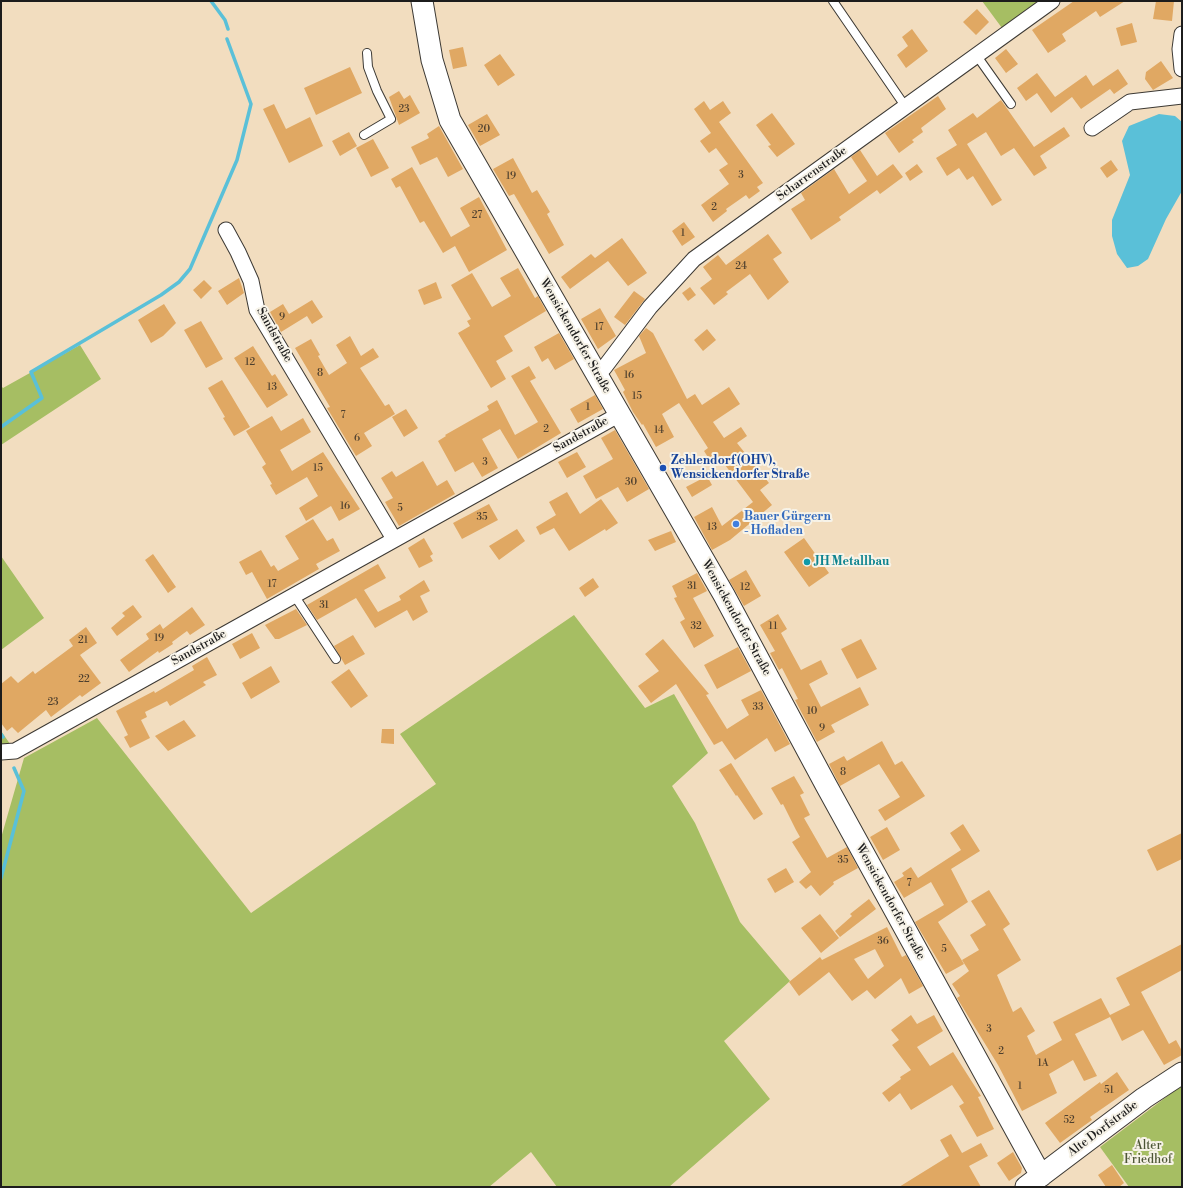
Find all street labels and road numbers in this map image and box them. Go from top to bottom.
street label: Scharrenstraße [774,144,850,204]
street label: Wensickendorfer Straße [536,276,614,396]
street label: Sandstraße [253,305,295,365]
street label: Sandstraße [551,414,611,456]
street label: Wensickendorfer Straße [698,558,774,678]
street label: Sandstraße [169,627,229,669]
street label: Wensickendorfer Straße [852,842,928,962]
street label: Alte Dorfstraße [1065,1098,1141,1160]

